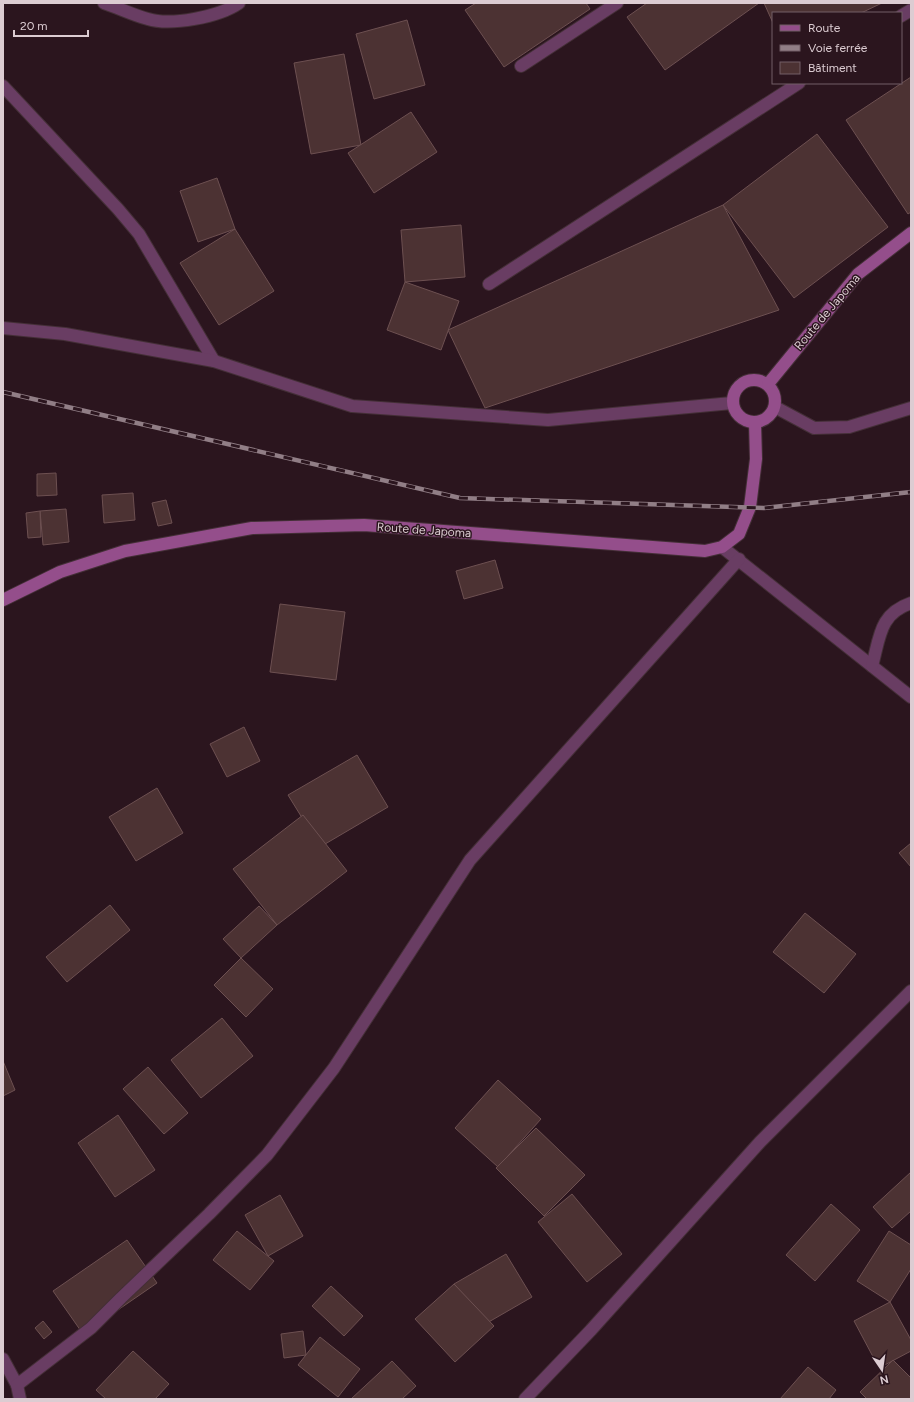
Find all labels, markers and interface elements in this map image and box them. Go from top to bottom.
scale bar [14,12,88,38]
legend [772,12,902,84]
text: 20 m [20,19,48,33]
text: Route [808,21,841,35]
text: Voie ferrée [808,41,868,55]
text: Bâtiment [808,61,857,75]
street label: Route de Japoma [791,271,863,353]
street label: Route de Japoma [376,520,472,540]
north arrow [862,1350,902,1390]
text: N [879,1372,890,1387]

